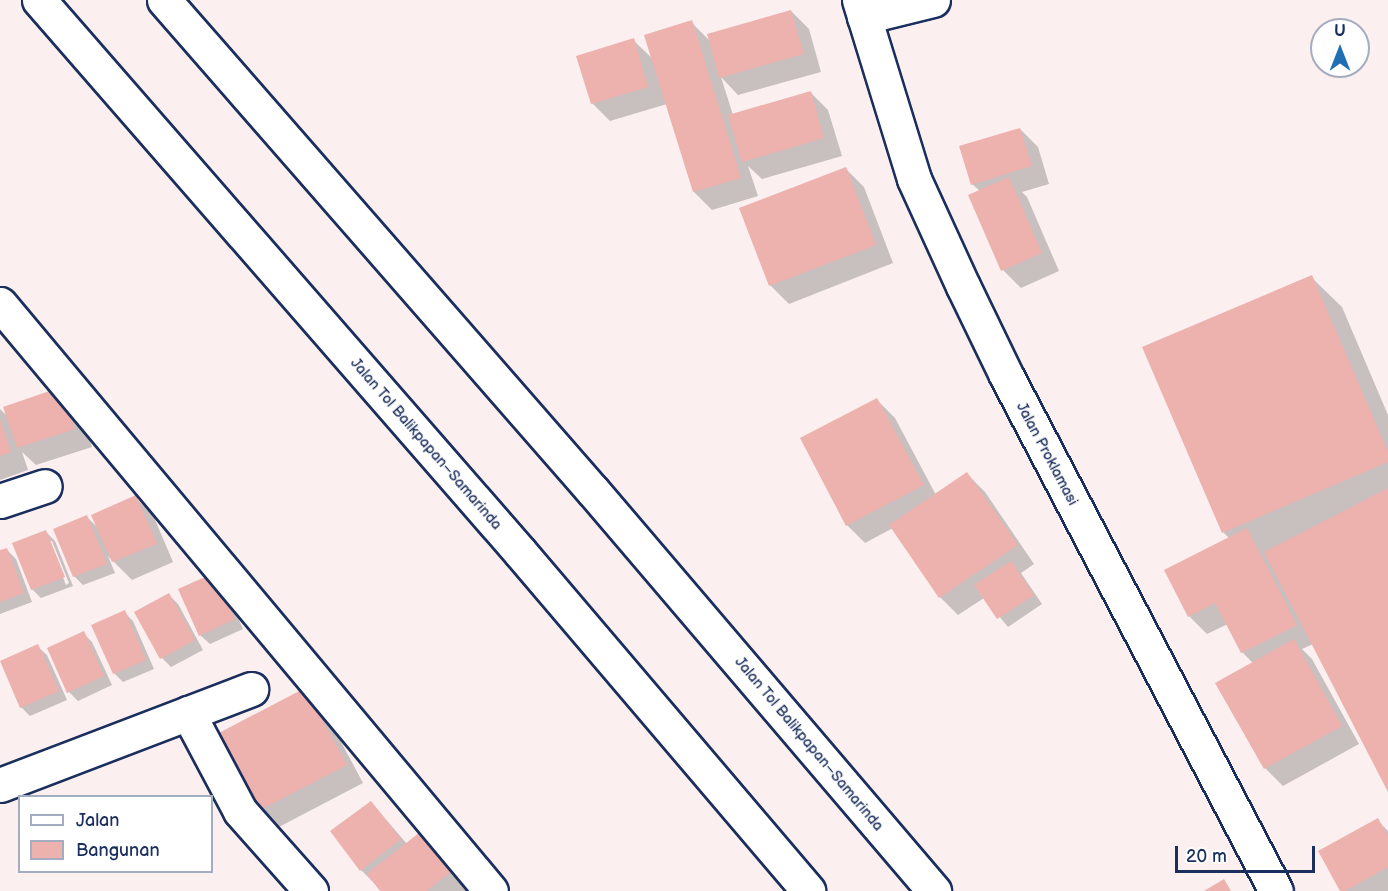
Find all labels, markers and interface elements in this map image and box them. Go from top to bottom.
north arrow [1310,18,1370,78]
text: U [1334,22,1346,41]
street label: Jalan Tol Balikpapan–Samarinda [346,354,506,534]
street label: Jalan Proklamasi [1012,399,1082,509]
street label: Jalan Tol Balikpapan–Samarinda [731,653,887,835]
legend [18,795,213,873]
text: Jalan [76,810,119,831]
scale bar [1178,834,1318,872]
text: Bangunan [76,840,160,861]
text: 20 m [1186,846,1227,867]

